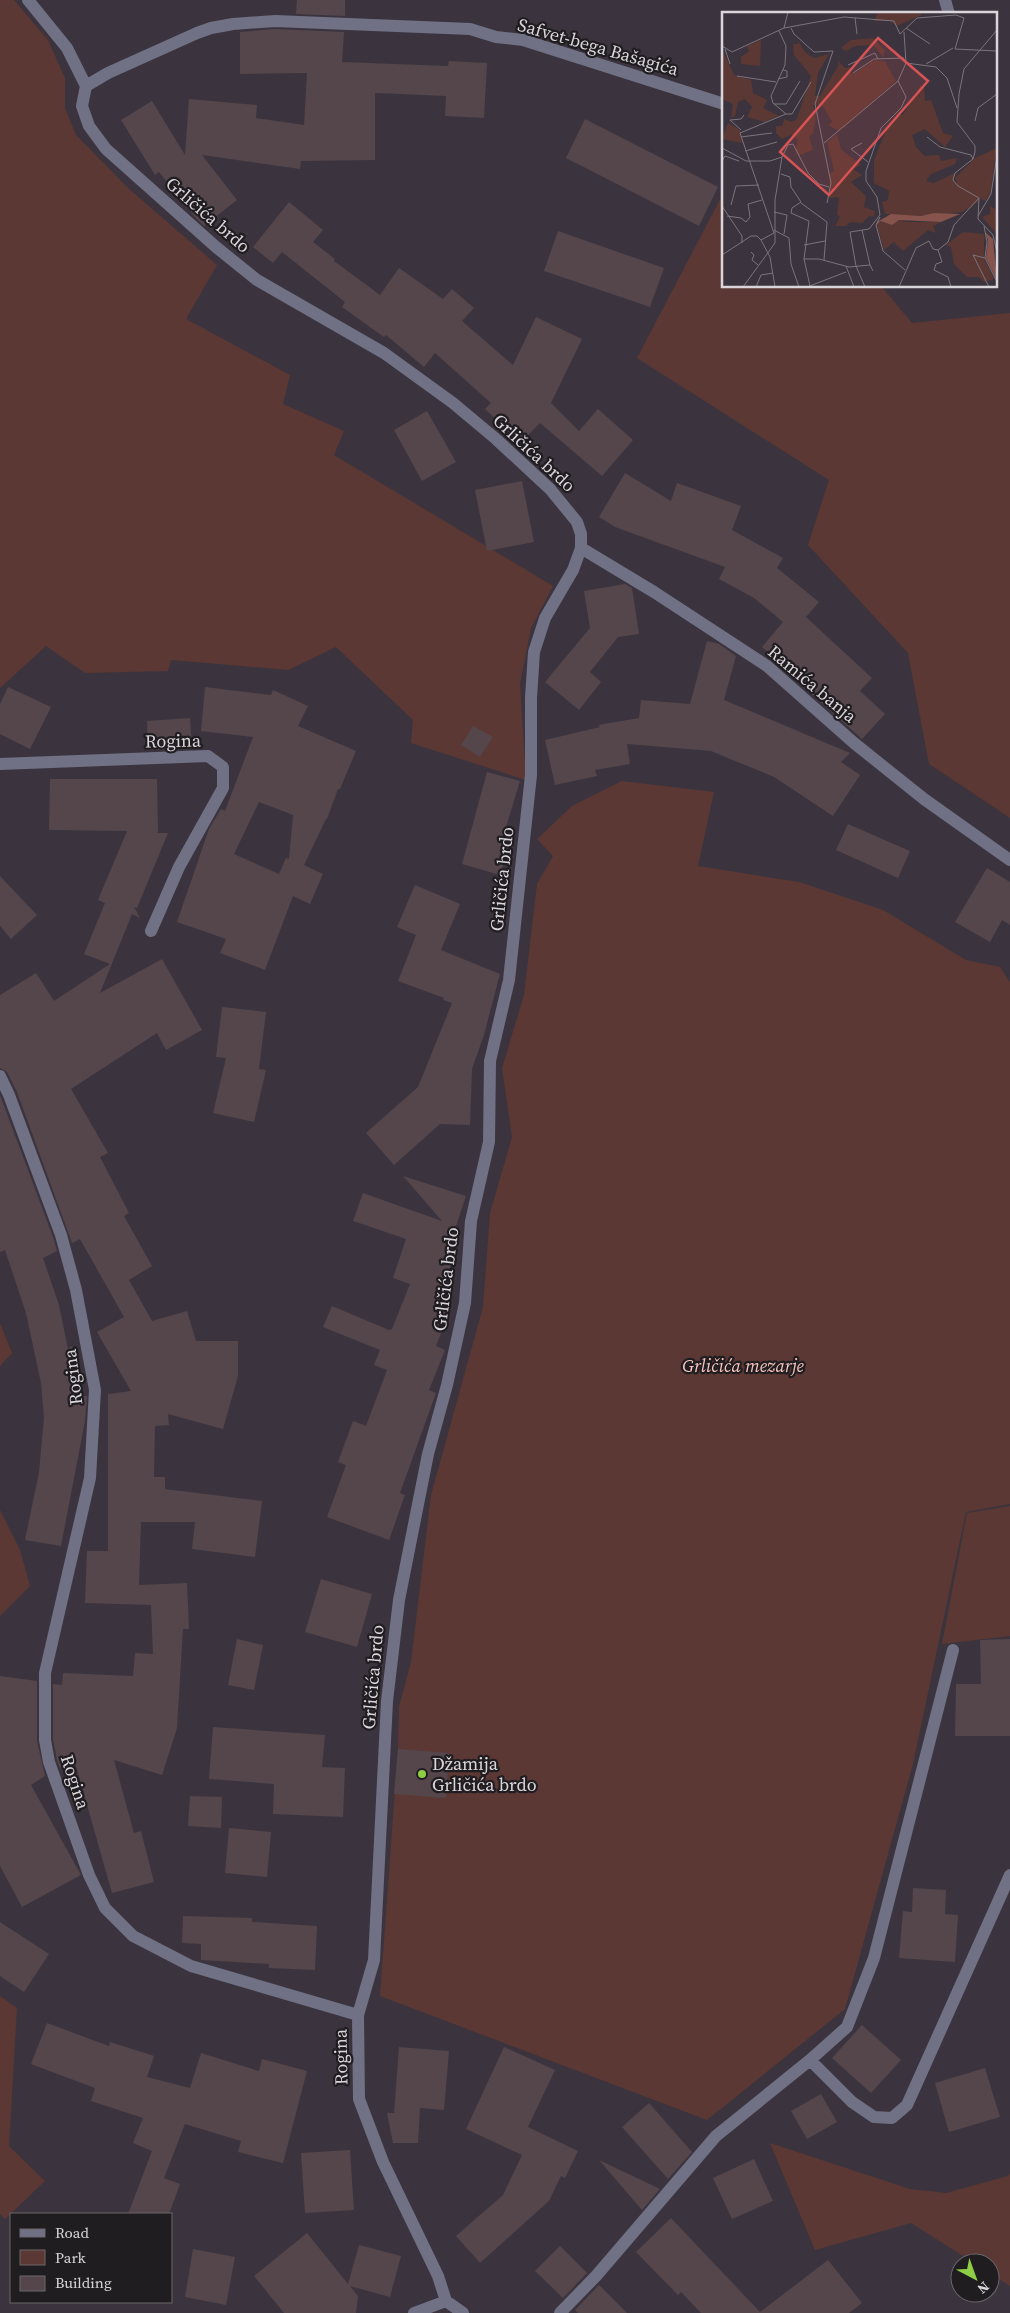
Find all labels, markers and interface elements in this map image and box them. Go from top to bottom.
street label: Safvet-bega Bašagića [515,12,682,82]
inset map [722,12,998,288]
street label: Grličića brdo [161,171,256,258]
street label: Grličića brdo [488,408,581,498]
street label: Ramića banja [763,639,863,729]
street label: Rogina [145,727,202,753]
street label: Grličića brdo [484,826,519,932]
street label: Grličića brdo [427,1225,464,1332]
street label: Rogina [57,1347,88,1406]
park label: Grličića mezarje [682,1353,805,1378]
street label: Grličića brdo [355,1624,390,1730]
street label: Rogina [55,1751,96,1813]
place label: Džamija Grličića brdo [432,1751,537,1797]
marker: Džamija Grličića brdo [416,1768,428,1780]
street label: Rogina [327,2028,353,2085]
legend [10,2213,172,2303]
text: Road [55,2222,89,2243]
text: Park [55,2247,87,2268]
north arrow [950,2253,1000,2303]
text: Building [55,2272,112,2293]
text: N [973,2277,994,2299]

